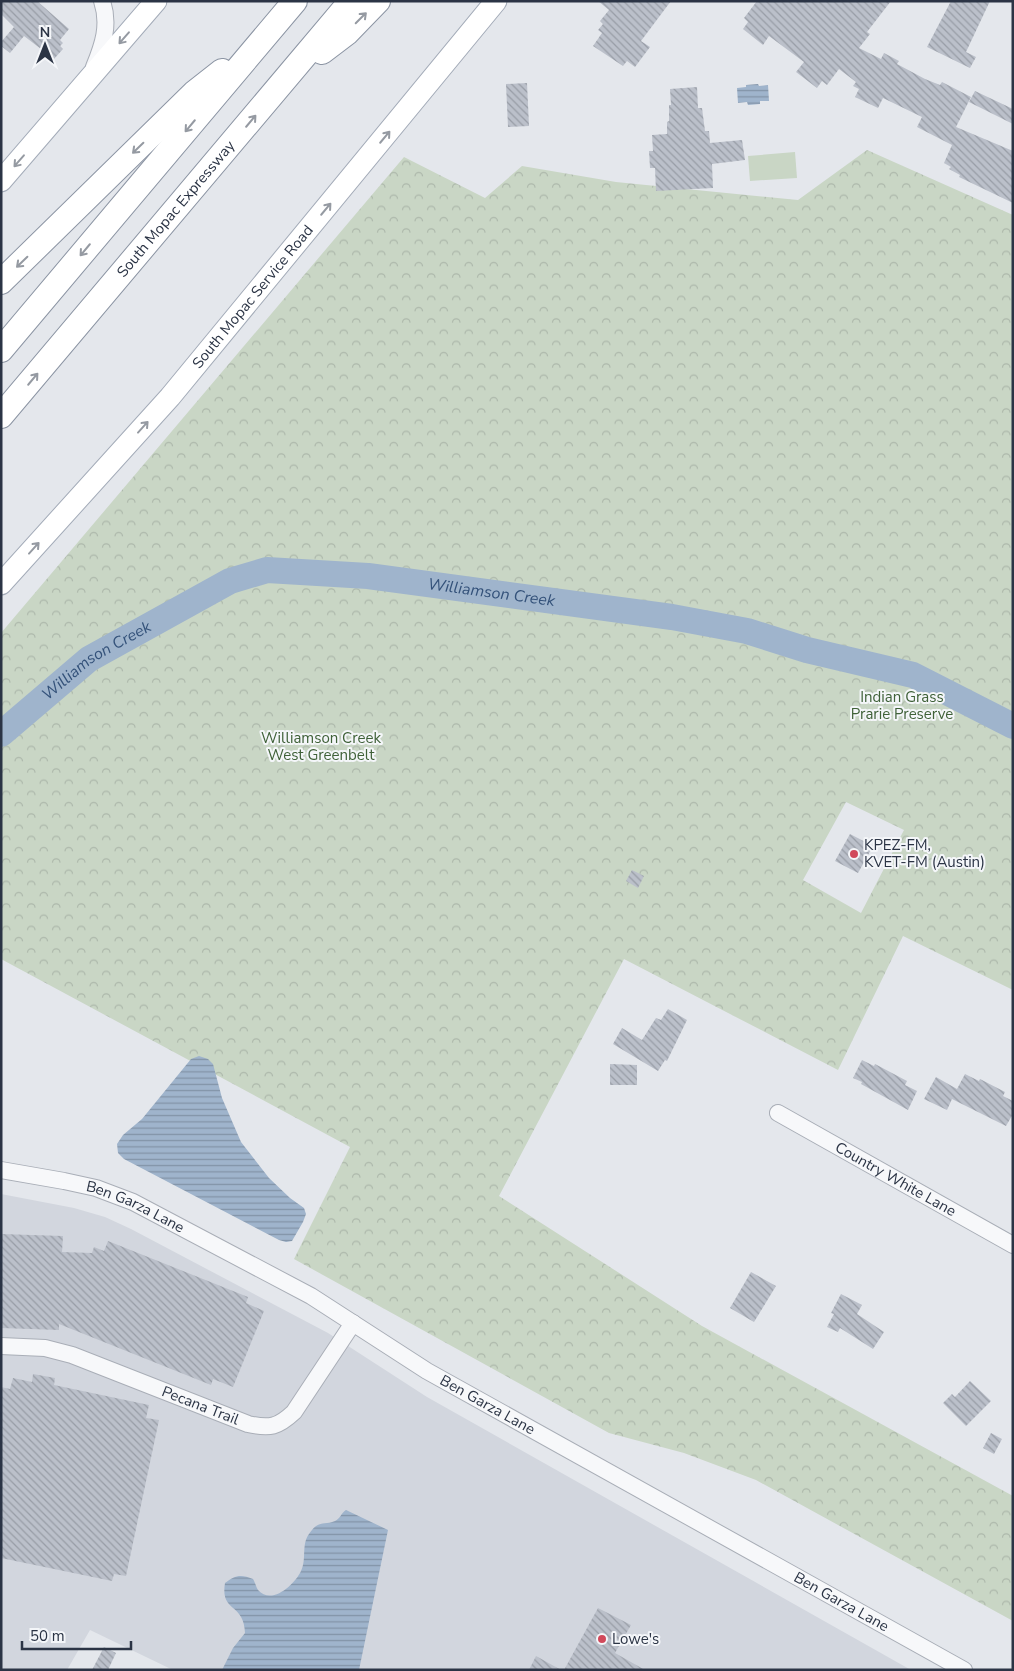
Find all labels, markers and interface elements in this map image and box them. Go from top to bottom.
one-way arrow [355,12,368,24]
north arrow [20,20,70,70]
text: N [40,23,50,42]
one-way arrow [119,32,130,45]
one-way arrow [245,115,256,128]
one-way arrow [184,119,195,132]
one-way arrow [380,131,391,144]
street label: South Mopac Expressway [112,136,239,282]
one-way arrow [132,142,144,154]
one-way arrow [13,155,24,168]
one-way arrow [320,203,331,216]
street label: South Mopac Service Road [188,221,318,373]
one-way arrow [80,243,91,256]
one-way arrow [16,256,28,268]
one-way arrow [27,372,38,385]
one-way arrow [137,421,149,434]
one-way arrow [28,541,40,554]
water label: Williamson Creek [426,573,557,612]
water label: Williamson Creek [37,615,156,705]
park label: Indian Grass Prarie Preserve [851,687,953,724]
park label: Williamson Creek West Greenbelt [261,728,381,765]
place label: KPEZ-FM, KVET-FM (Austin) [864,835,985,872]
marker: KPEZ-FM, KVET-FM (Austin) [848,848,860,860]
street label: Country White Lane [832,1137,960,1221]
street label: Ben Garza Lane [84,1176,188,1237]
street label: Ben Garza Lane [436,1370,539,1439]
street label: Pecana Trail [159,1381,243,1430]
street label: Ben Garza Lane [790,1567,893,1636]
scale bar [22,1618,131,1650]
text: 50 m [30,1626,65,1646]
place label: Lowe's [612,1629,659,1649]
marker: Lowe's [596,1633,608,1645]

